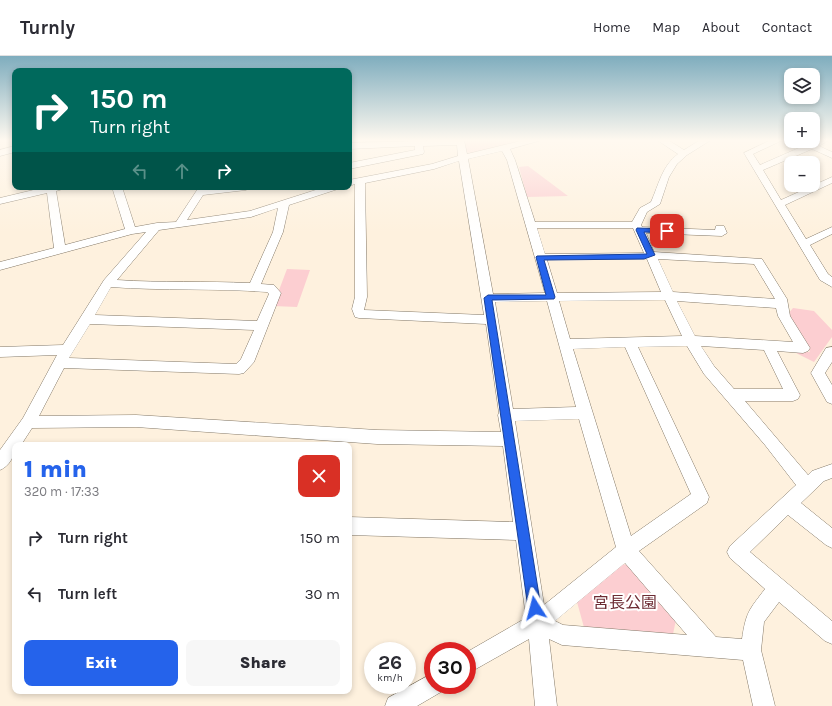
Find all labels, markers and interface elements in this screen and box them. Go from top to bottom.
text: Turnly [20,17,75,39]
text: Home [593,19,630,36]
text: Map [652,19,680,36]
text: About [702,19,740,36]
text: Contact [762,19,812,36]
map controls [784,68,820,192]
button: layers [784,68,820,104]
text: 150 m [90,82,168,115]
icon: right [24,84,76,136]
button: + [784,112,820,148]
text: Turn right [90,116,170,138]
button: − [784,156,820,192]
icon: left [129,160,151,182]
icon: ahead [171,160,193,182]
icon: right [213,160,235,182]
pin [650,214,684,248]
icon: arrive [656,220,678,242]
text: 1 min [24,455,87,483]
button: close [298,455,340,497]
text: 320 m · 17:33 [24,484,99,499]
icon: right [24,527,46,549]
text: Turn right [58,529,128,547]
text: 150 m [300,529,340,547]
icon: left [24,583,46,605]
text: Turn left [58,585,117,603]
text: 30 m [305,585,340,603]
position arrow [514,587,556,629]
park label: 宮長公園 [593,593,657,612]
button: Exit [24,640,178,686]
button: Share [186,640,340,686]
speed limit sign: 30 [424,642,476,694]
text: 26 [378,651,402,674]
text: km/h [377,672,403,684]

